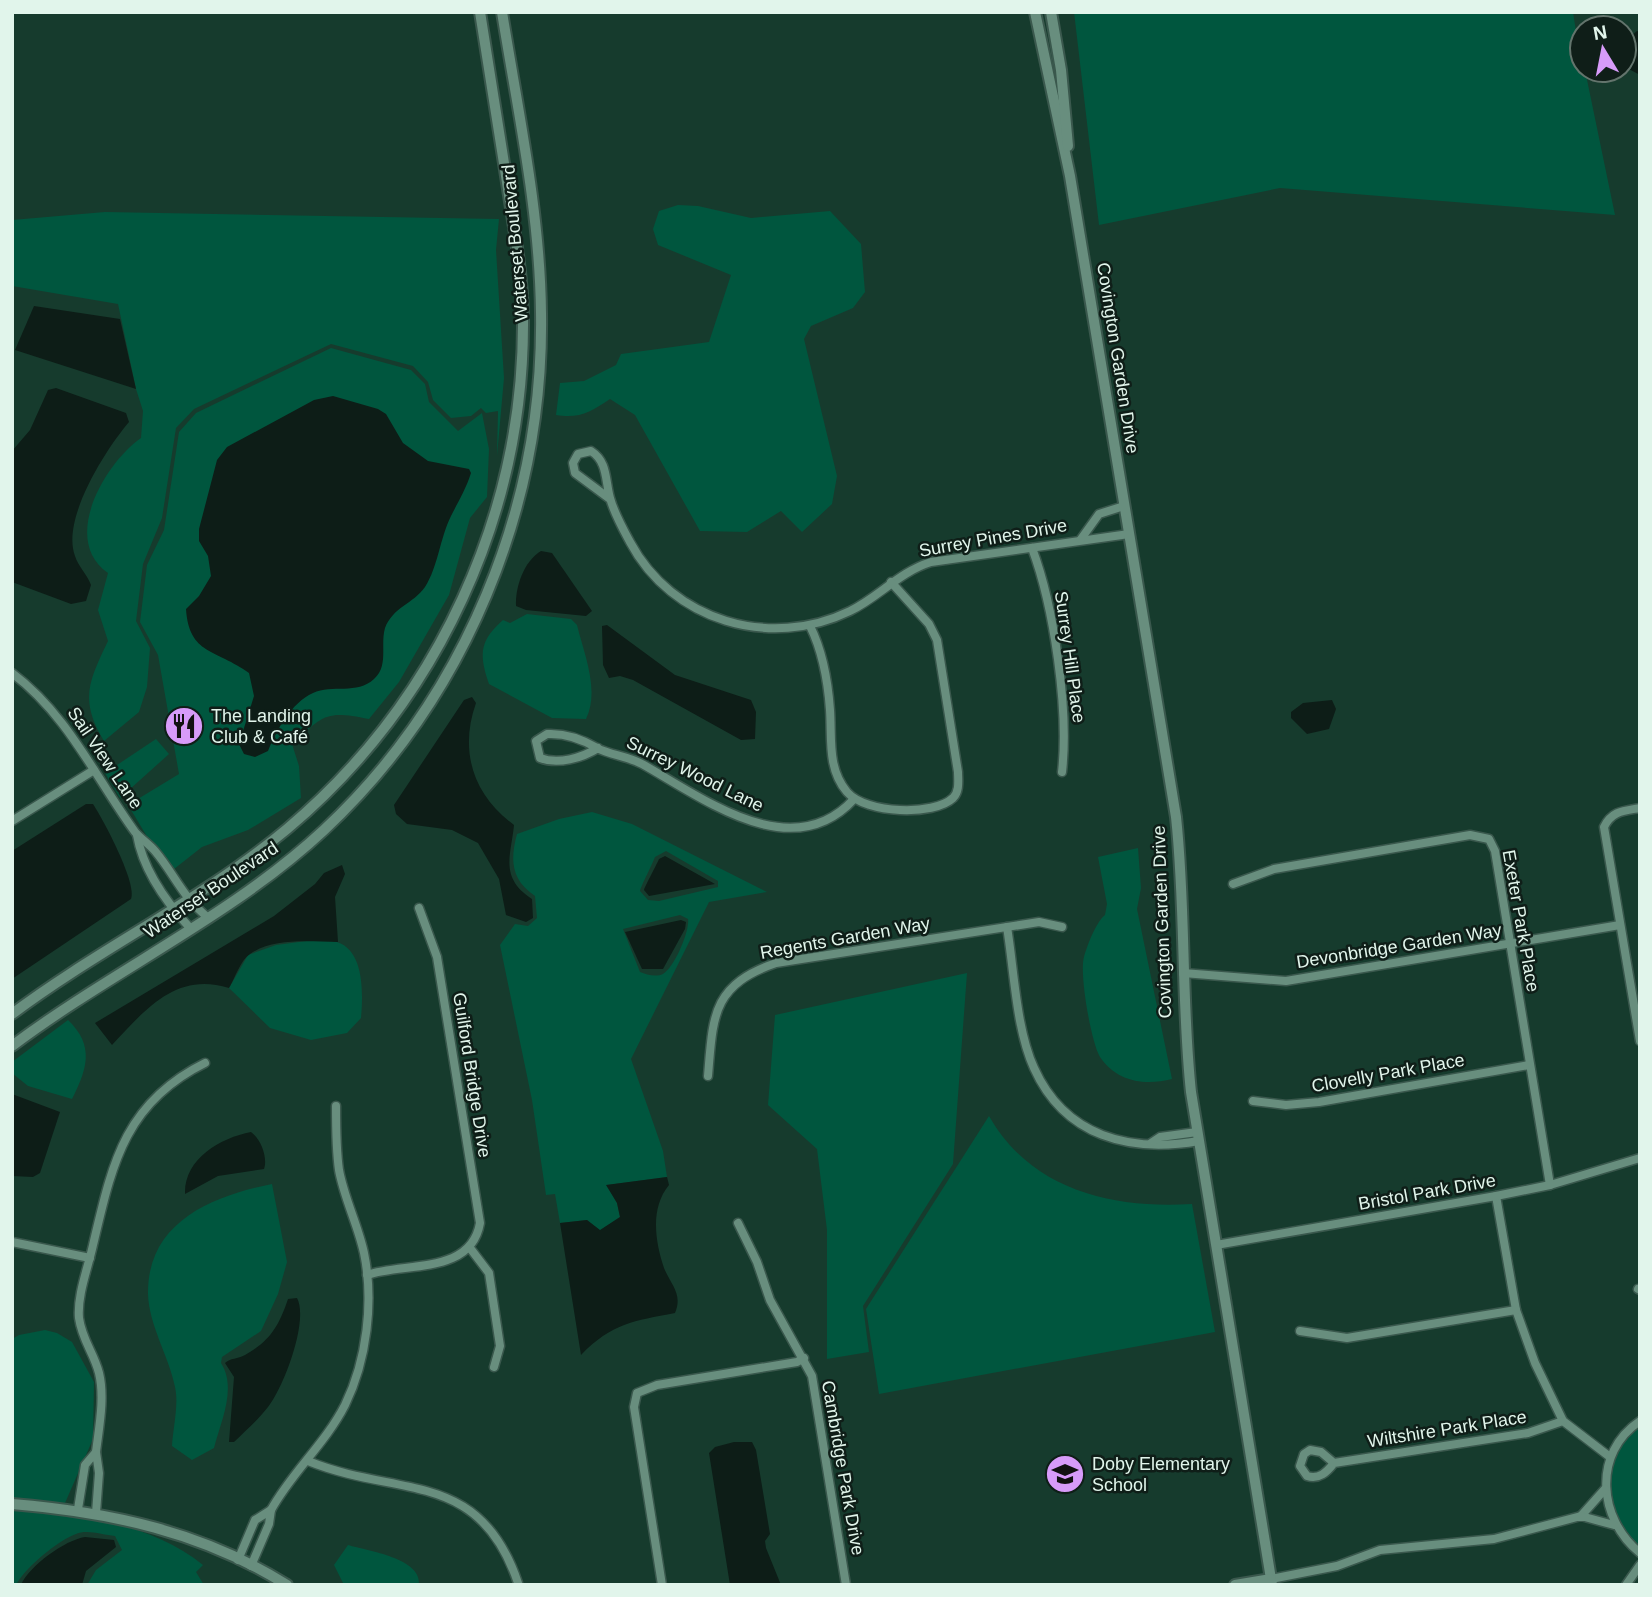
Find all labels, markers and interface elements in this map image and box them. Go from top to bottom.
north arrow [1568,14,1638,84]
text: N [1592,21,1609,44]
street label: Waterset Boulevard [498,164,532,322]
street label: Covington Garden Drive [1093,261,1143,455]
street label: Surrey Pines Drive [917,515,1069,561]
street label: Surrey Hill Place [1051,590,1089,724]
street label: Sail View Lane [64,703,146,813]
restaurant icon: The Landing Club & Café [163,705,205,747]
place label: The Landing Club & Café [211,706,311,747]
street label: Surrey Wood Lane [623,732,767,816]
street label: Covington Garden Drive [1149,825,1175,1019]
street label: Waterset Boulevard [140,838,282,942]
street label: Exeter Park Place [1499,848,1543,994]
street label: Regents Garden Way [758,913,932,963]
street label: Devonbridge Garden Way [1295,920,1503,972]
street label: Guilford Bridge Drive [449,991,495,1159]
street label: Clovelly Park Place [1310,1050,1466,1096]
street label: Bristol Park Drive [1357,1170,1497,1214]
street label: Cambridge Park Drive [818,1379,868,1557]
street label: Wiltshire Park Place [1366,1407,1528,1451]
school or university icon: Doby Elementary School [1044,1453,1086,1495]
place label: Doby Elementary School [1092,1454,1230,1495]

